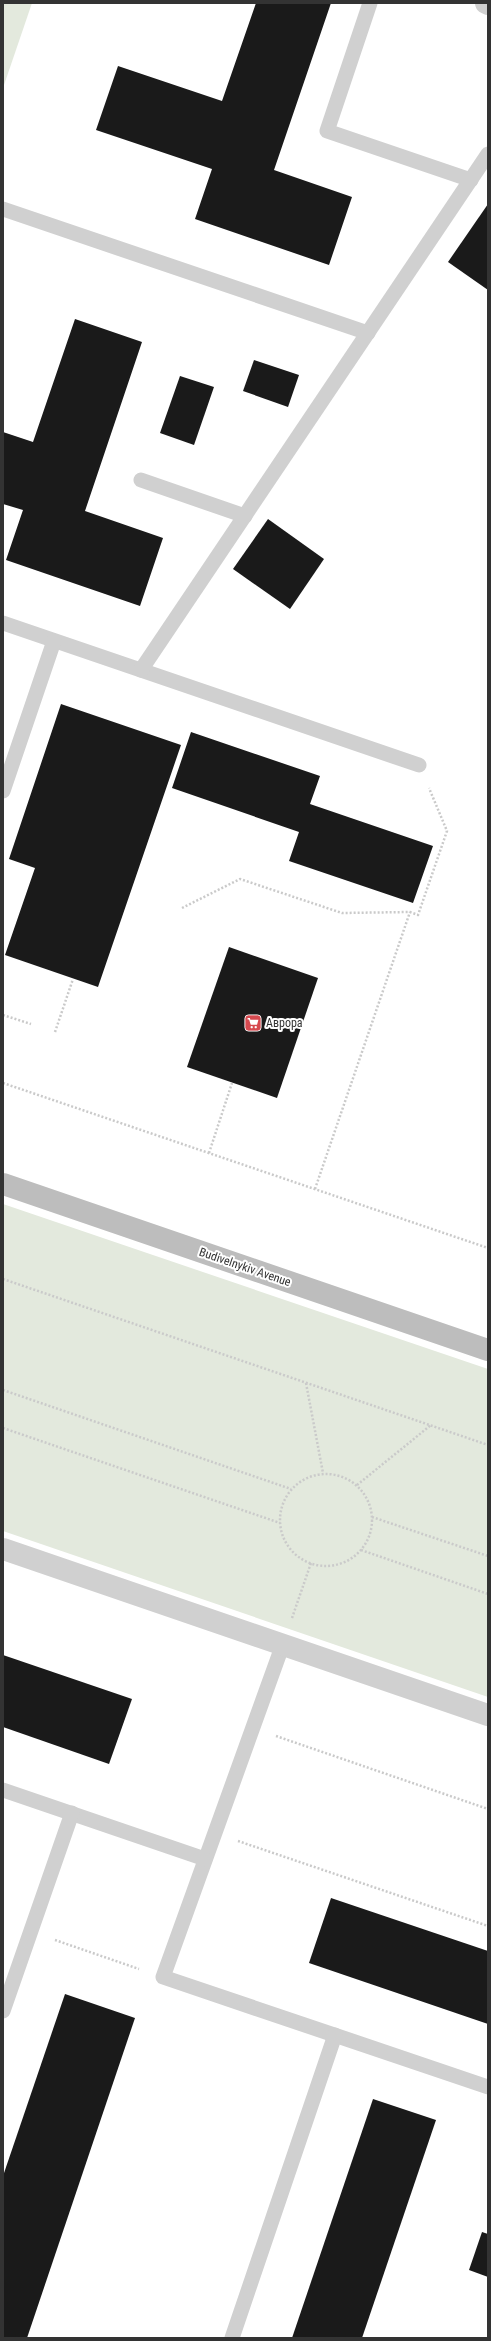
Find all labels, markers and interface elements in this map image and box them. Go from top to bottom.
supermarket icon: Аврора [243,1013,263,1033]
place label: Аврора [266,1016,303,1030]
street label: Budivelnykiv Avenue [197,1245,293,1289]

